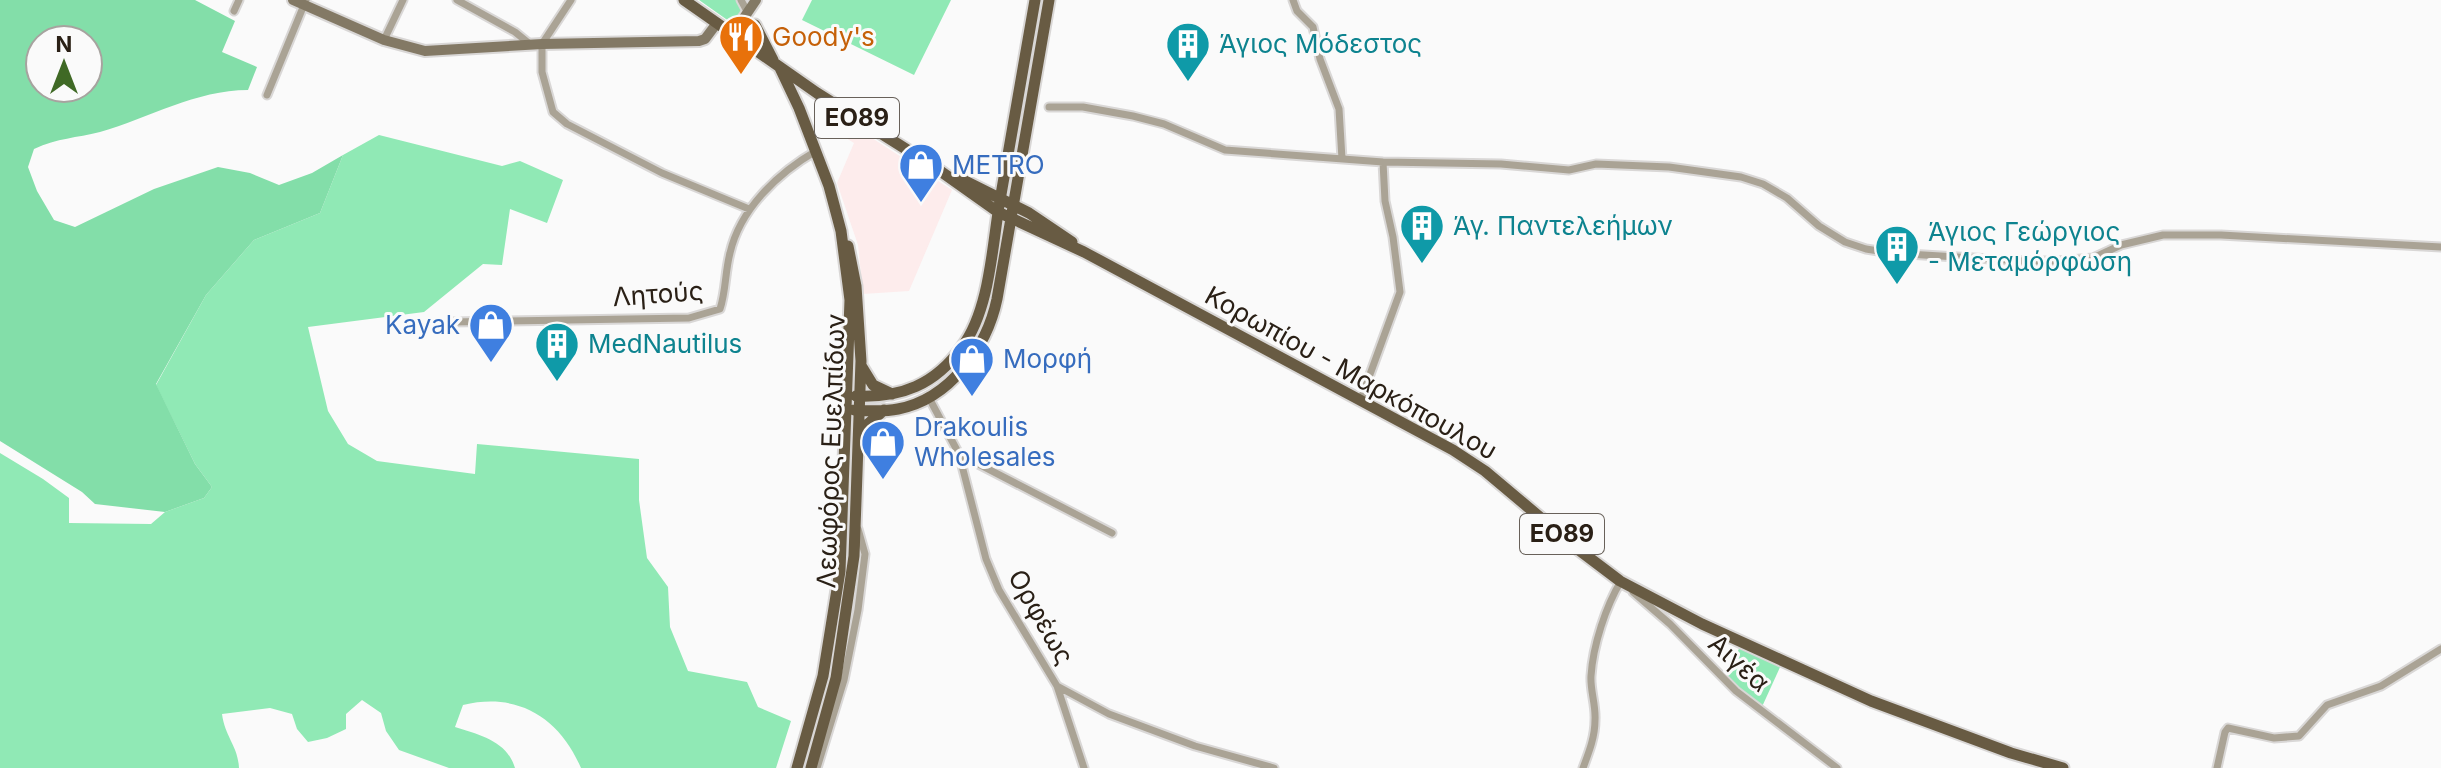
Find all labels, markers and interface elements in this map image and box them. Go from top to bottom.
restaurant icon: Goody's [717,13,765,76]
building icon: Άγιος Μόδεστος [1164,20,1212,83]
place label: Goody's [772,21,875,52]
north arrow [24,24,104,104]
place label: Άγιος Μόδεστος [1219,28,1422,59]
text: N [56,31,72,57]
road number: ΕΟ89 [815,98,899,138]
shop icon: METRO [897,141,945,204]
place label: METRO [952,149,1045,180]
building icon: Άγ. Παντελεήμων [1398,202,1446,265]
place label: Άγ. Παντελεήμων [1453,210,1673,241]
place label: Άγιος Γεώργιος - Μεταμόρφωση [1928,216,2132,277]
building icon: Άγιος Γεώργιος - Μεταμόρφωση [1873,223,1921,286]
street label: Λητούς [612,275,704,312]
street label: Κορωπίου - Μαρκόπουλου [1200,279,1503,466]
shop icon: Kayak [467,301,515,364]
place label: Kayak [385,309,460,340]
street label: Λεωφόρος Ευελπίδων [810,313,851,589]
building icon: MedNautilus [533,320,581,383]
place label: MedNautilus [588,328,742,359]
shop icon: Μορφή [948,335,996,398]
place label: Μορφή [1003,343,1092,374]
place label: Drakoulis Wholesales [914,411,1056,472]
shop icon: Drakoulis Wholesales [859,418,907,481]
road number: ΕΟ89 [1520,514,1604,554]
street label: Ορφέως [1002,564,1081,670]
street label: Αιγέα [1703,627,1776,698]

